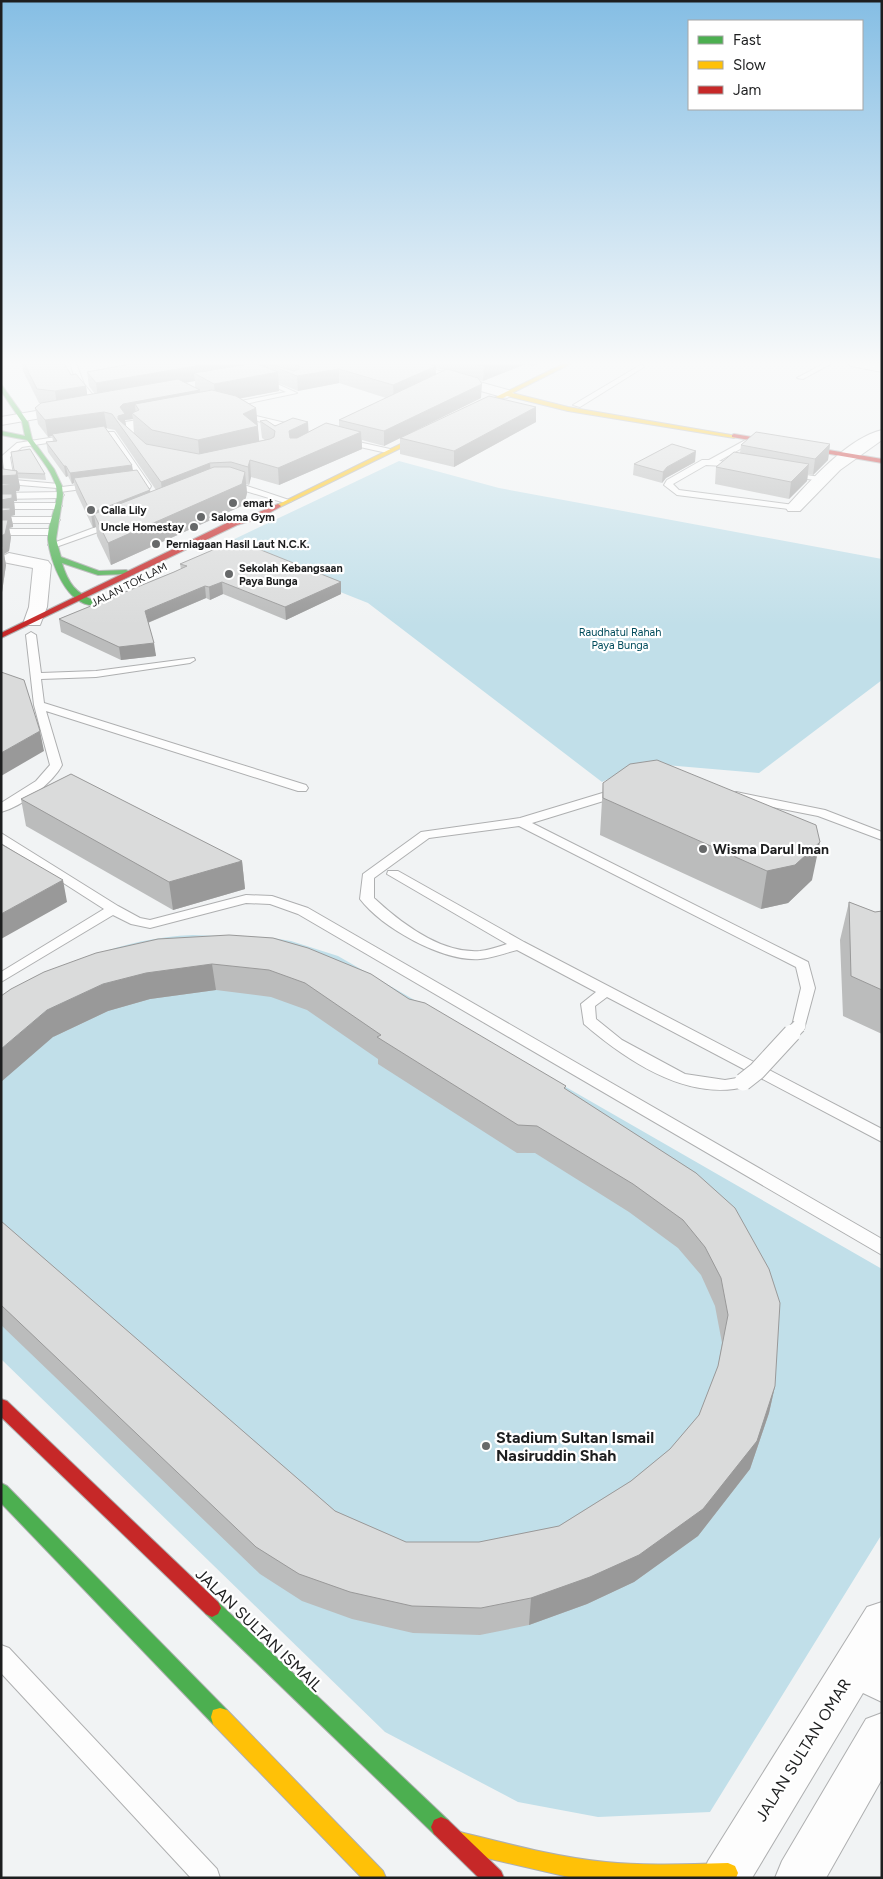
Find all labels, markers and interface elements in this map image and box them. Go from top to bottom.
legend [688,20,863,110]
text: Fast [733,31,762,49]
text: Slow [733,56,766,74]
text: Jam [733,81,761,99]
marker: emart [227,497,239,509]
place label: emart [243,497,274,510]
marker: Calla Lily [85,504,97,516]
place label: Calla Lily [101,504,147,517]
marker: Saloma Gym [195,511,207,523]
place label: Saloma Gym [211,511,275,524]
place label: Uncle Homestay [101,521,185,534]
marker: Uncle Homestay [188,521,200,533]
marker: Perniagaan Hasil Laut N.C.K. [150,538,162,550]
place label: Perniagaan Hasil Laut N.C.K. [166,538,310,551]
street label: JALAN TOK LAM [89,560,169,610]
place label: Sekolah Kebangsaan Paya Bunga [239,562,343,588]
marker: Sekolah Kebangsaan Paya Bunga [223,568,235,580]
park label: Raudhatul Rahah Paya Bunga [579,626,661,652]
place label: Wisma Darul Iman [713,841,829,858]
marker: Wisma Darul Iman [697,843,709,855]
place label: Stadium Sultan Ismail Nasiruddin Shah [496,1428,654,1465]
marker: Stadium Sultan Ismail Nasiruddin Shah [480,1440,492,1452]
street label: JALAN SULTAN ISMAIL [192,1564,327,1696]
street label: JALAN SULTAN OMAR [751,1675,855,1825]

